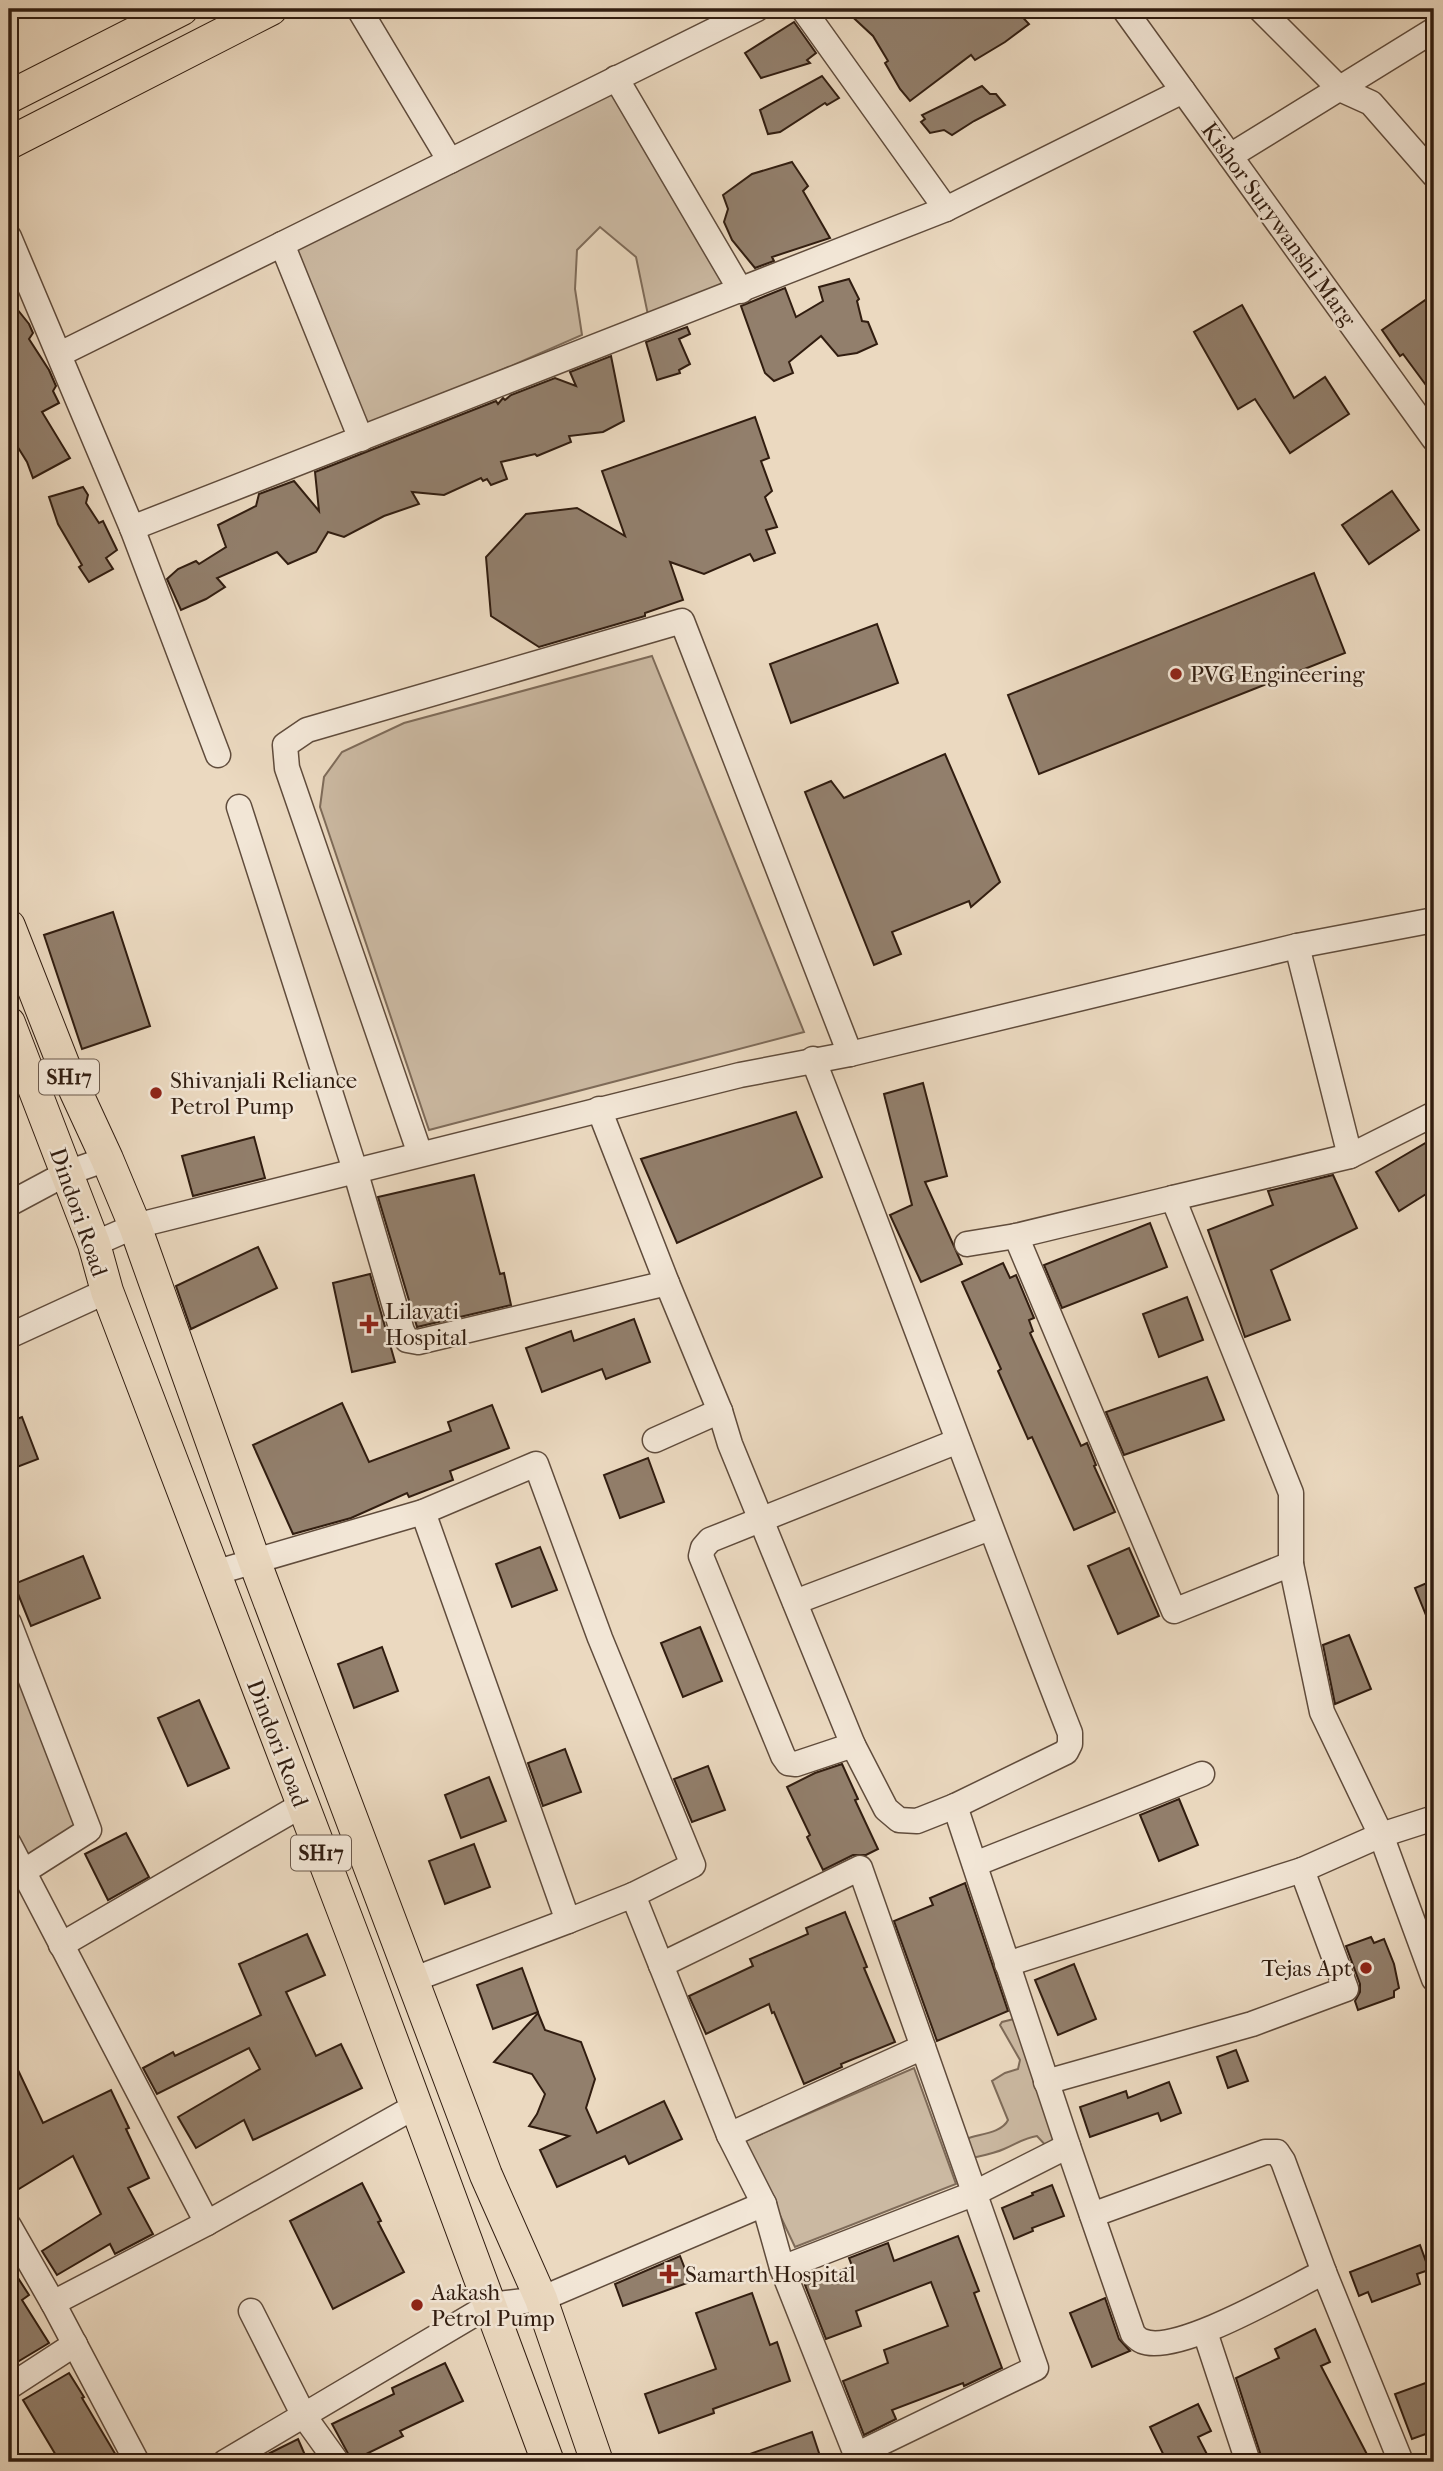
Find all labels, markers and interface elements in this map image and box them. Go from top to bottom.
street label: Kishor Surywanshi Marg [1196,117,1362,332]
place label: PVG Engineering [1190,661,1365,688]
marker: PVG Engineering [1168,666,1184,682]
road number: SH17 [39,1060,99,1094]
place label: Shivanjali Reliance Petrol Pump [170,1067,357,1120]
marker: Shivanjali Reliance Petrol Pump [148,1085,164,1101]
street label: Dindori Road [44,1144,113,1281]
place label: Lilavati Hospital [385,1298,468,1351]
marker: Lilavati Hospital [359,1314,379,1334]
street label: Dindori Road [241,1676,314,1811]
road number: SH17 [291,1836,351,1870]
place label: Tejas Apt [1261,1955,1352,1982]
marker: Tejas Apt [1358,1960,1374,1976]
place label: Samarth Hospital [685,2261,856,2288]
marker: Samarth Hospital [659,2264,679,2284]
place label: Aakash Petrol Pump [430,2279,555,2332]
marker: Aakash Petrol Pump [409,2297,425,2313]

